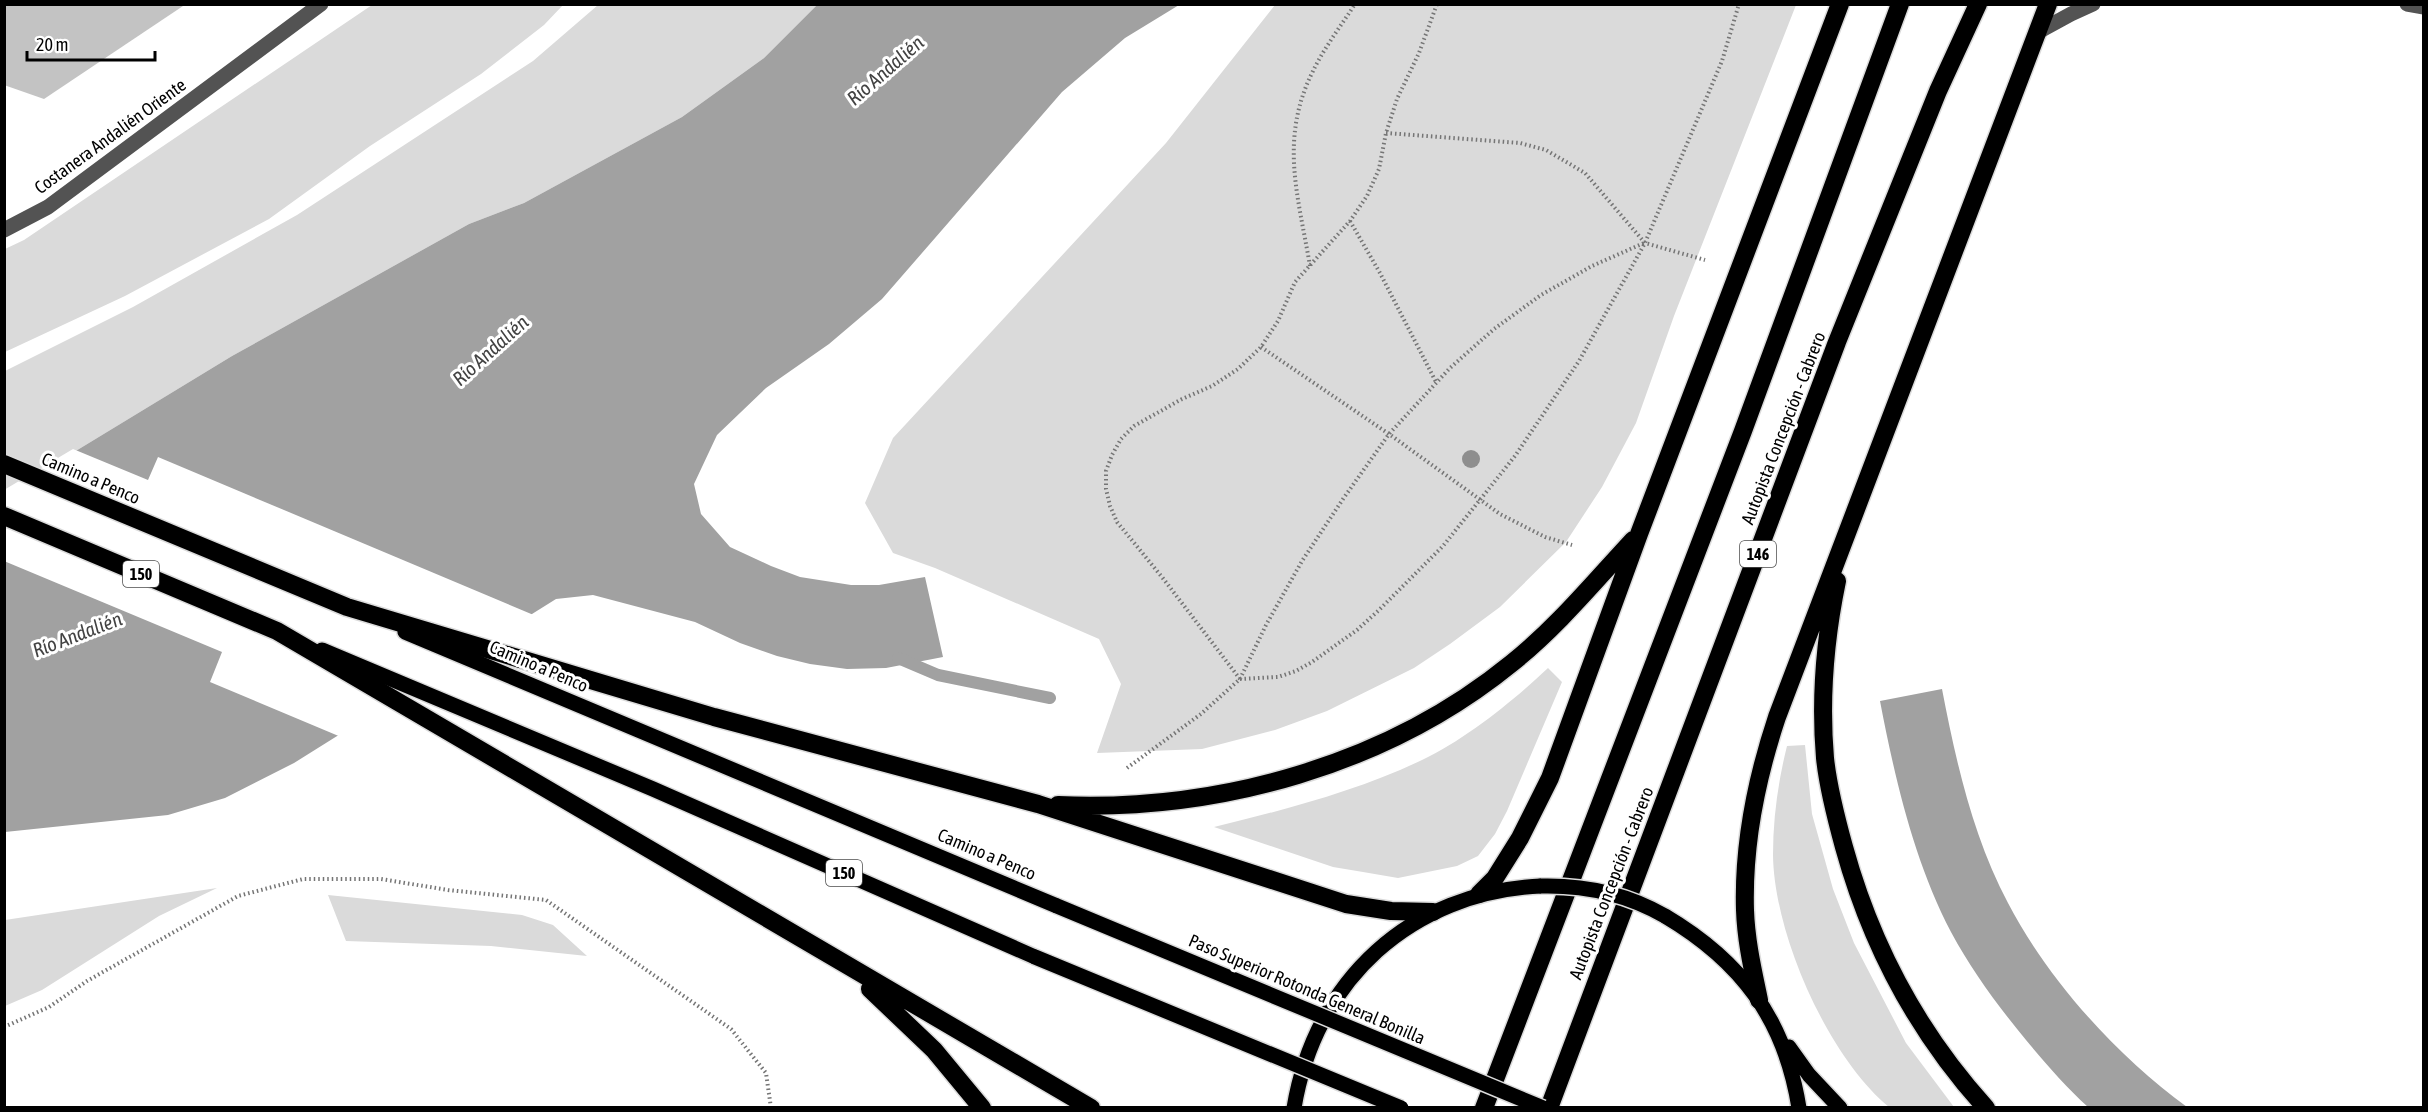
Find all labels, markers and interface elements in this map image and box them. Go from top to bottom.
scale bar [27,24,154,62]
water label: Río Andalién [842,30,928,109]
text: 20 m [36,34,68,55]
street label: Costanera Andalién Oriente [30,74,190,198]
water label: Río Andalién [447,310,533,390]
street label: Autopista Concepción - Cabrero [1737,329,1829,527]
street label: Camino a Penco [39,448,143,508]
road number: 146 [1740,541,1776,567]
road number: 150 [123,561,159,587]
water label: Río Andalién [29,606,125,662]
street label: Camino a Penco [487,636,591,696]
street label: Autopista Concepción - Cabrero [1565,784,1657,982]
street label: Camino a Penco [935,824,1039,884]
road number: 150 [826,860,862,886]
street label: Paso Superior Rotonda General Bonilla [1186,930,1428,1048]

